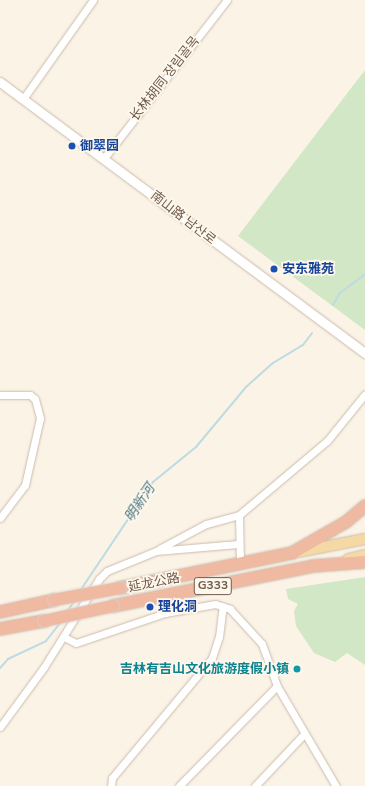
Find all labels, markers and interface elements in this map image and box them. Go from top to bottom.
street label: 长林胡同 장림골목 [127,34,203,124]
place label: 御翠园 [80,138,119,154]
marker: 御翠园 [67,141,77,151]
street label: 南山路 남산로 [147,188,219,248]
place label: 安东雅苑 [282,261,334,277]
marker: 安东雅苑 [269,264,279,274]
water label: 明新河 [121,481,159,525]
street label: 延龙公路 [127,570,181,596]
road number: G333 [193,576,233,596]
place label: 理化洞 [158,599,197,615]
marker: 理化洞 [145,602,155,612]
place label: 吉林有吉山文化旅游度假小镇 [120,661,289,677]
marker: 吉林有吉山文化旅游度假小镇 [292,664,302,674]

